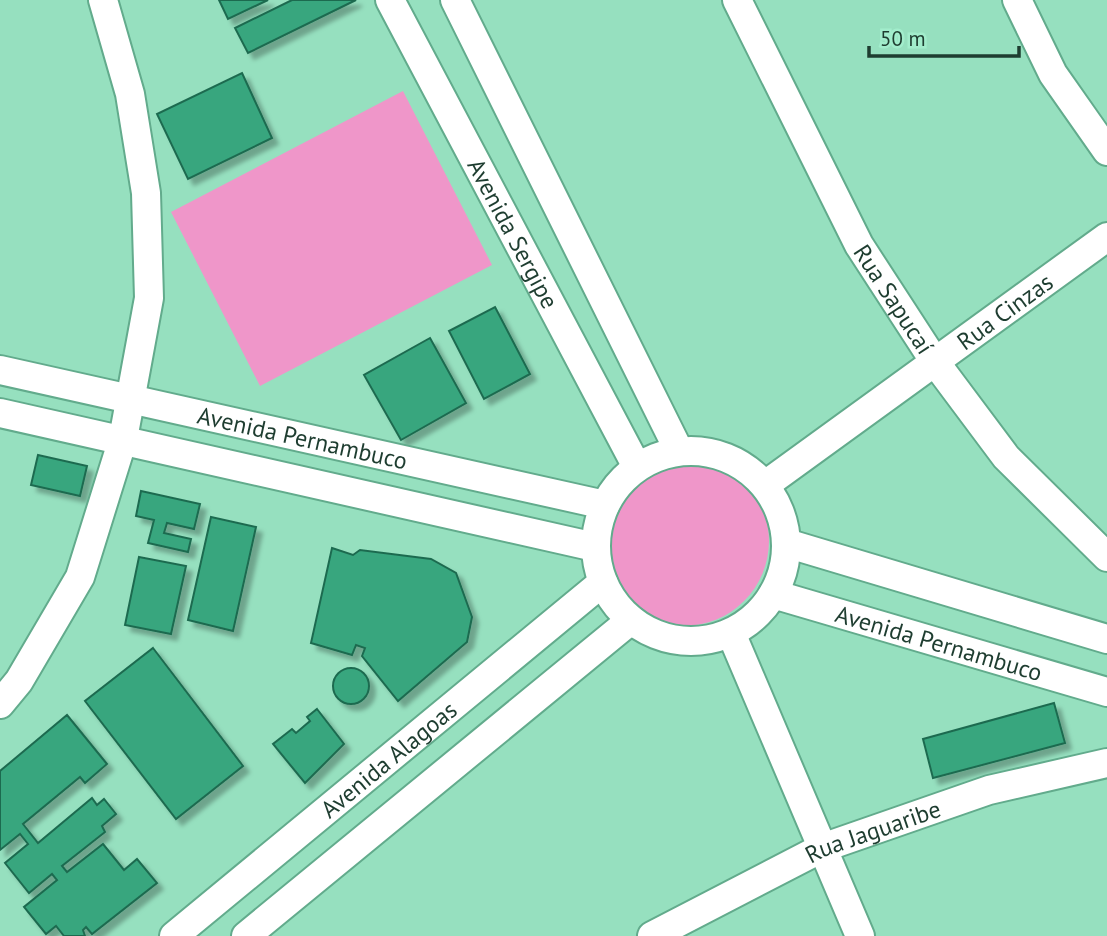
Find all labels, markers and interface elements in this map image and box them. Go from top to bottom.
scale bar [869,14,1020,58]
text: 50 m [880,25,926,52]
street label: Avenida Sergipe [461,153,566,314]
street label: Rua Sapucaí [847,238,941,360]
street label: Rua Cinzas [950,266,1059,356]
street label: Avenida Pernambuco [195,399,410,476]
street label: Avenida Pernambuco [832,598,1046,688]
street label: Avenida Alagoas [314,694,463,824]
street label: Rua Jaguaribe [800,793,945,870]

